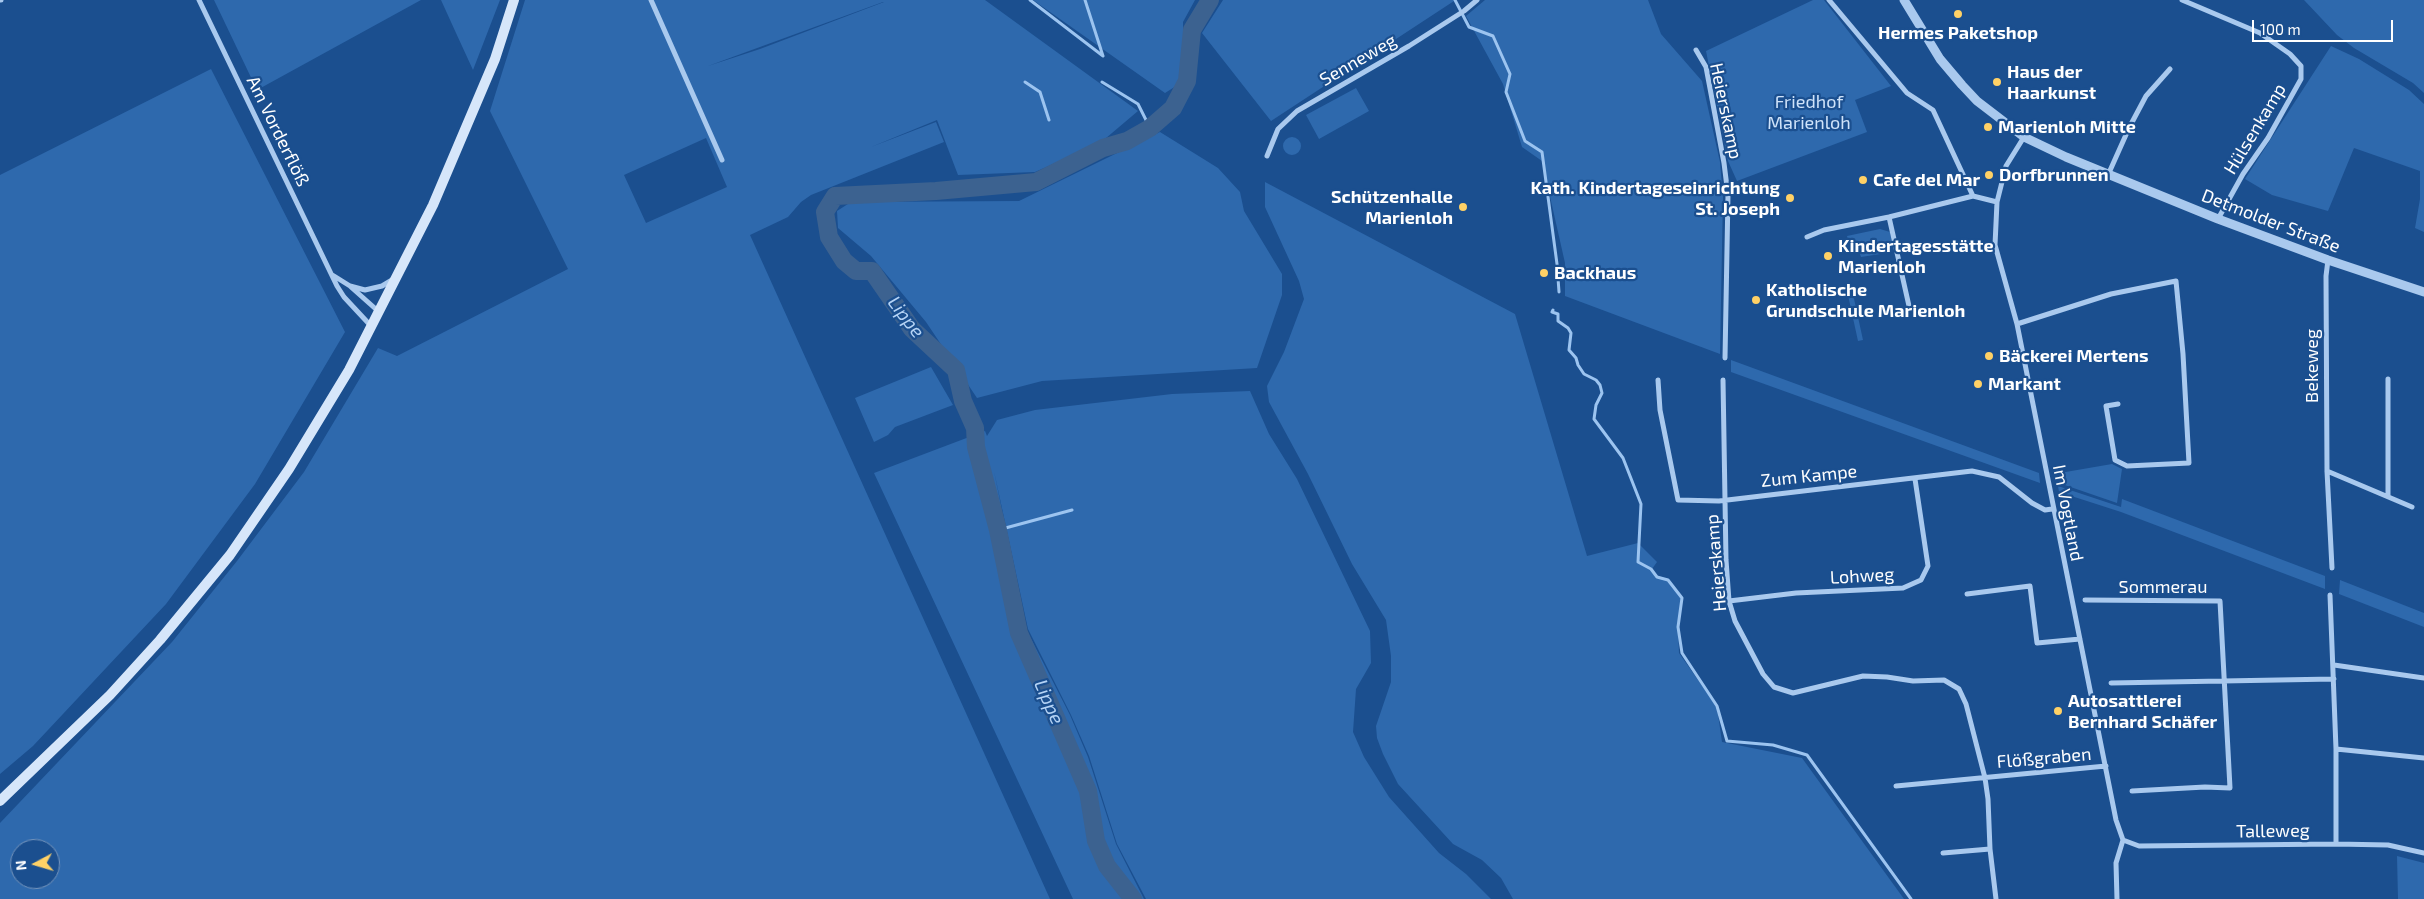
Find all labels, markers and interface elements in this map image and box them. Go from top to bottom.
marker: Hermes Paketshop [1952,8,1964,20]
scale bar [2254,10,2395,42]
text: 100 m [2260,20,2301,38]
place label: Hermes Paketshop [1878,22,2038,44]
street label: Senneweg [1316,29,1400,91]
street label: Heierskamp [1705,61,1747,161]
place label: Haus der Haarkunst [2007,61,2096,104]
street label: Am Vorderflöß [242,72,314,190]
marker: Haus der Haarkunst [1991,76,2003,88]
street label: Hülsenkamp [2219,80,2291,178]
park label: Friedhof Marienloh [1767,91,1851,134]
place label: Marienloh Mitte [1998,116,2136,138]
marker: Marienloh Mitte [1982,121,1994,133]
place label: Dorfbrunnen [1999,164,2109,186]
place label: Cafe del Mar [1873,169,1980,191]
marker: Dorfbrunnen [1983,169,1995,181]
marker: Cafe del Mar [1857,174,1869,186]
place label: Kath. Kindertageseinrichtung St. Joseph [1530,177,1780,220]
street label: Detmolder Straße [2199,185,2343,257]
place label: Schützenhalle Marienloh [1331,186,1453,228]
marker: Kath. Kindertageseinrichtung St. Joseph [1784,192,1796,204]
marker: Schützenhalle Marienloh [1457,201,1469,213]
place label: Kindertagesstätte Marienloh [1838,235,1994,278]
marker: Kindertagesstätte Marienloh [1822,250,1834,262]
place label: Backhaus [1554,262,1636,284]
marker: Backhaus [1538,267,1550,279]
place label: Katholische Grundschule Marienloh [1766,279,1965,322]
water label: Lippe [883,292,929,342]
marker: Katholische Grundschule Marienloh [1750,294,1762,306]
street label: Bekeweg [2301,329,2323,403]
place label: Bäckerei Mertens [1999,345,2149,367]
marker: Bäckerei Mertens [1983,350,1995,362]
place label: Markant [1988,373,2061,395]
marker: Markant [1972,378,1984,390]
street label: Zum Kampe [1760,460,1858,492]
street label: Im Vogtland [2048,463,2088,563]
street label: Heierskamp [1701,514,1731,612]
street label: Lohweg [1829,564,1895,588]
street label: Sommerau [2119,576,2207,598]
water label: Lippe [1029,676,1069,728]
place label: Autosattlerei Bernhard Schäfer [2068,690,2217,732]
marker: Autosattlerei Bernhard Schäfer [2052,705,2064,717]
street label: Flößgraben [1996,743,2092,773]
street label: Talleweg [2236,820,2310,842]
north arrow [10,839,60,889]
text: N [12,860,30,871]

